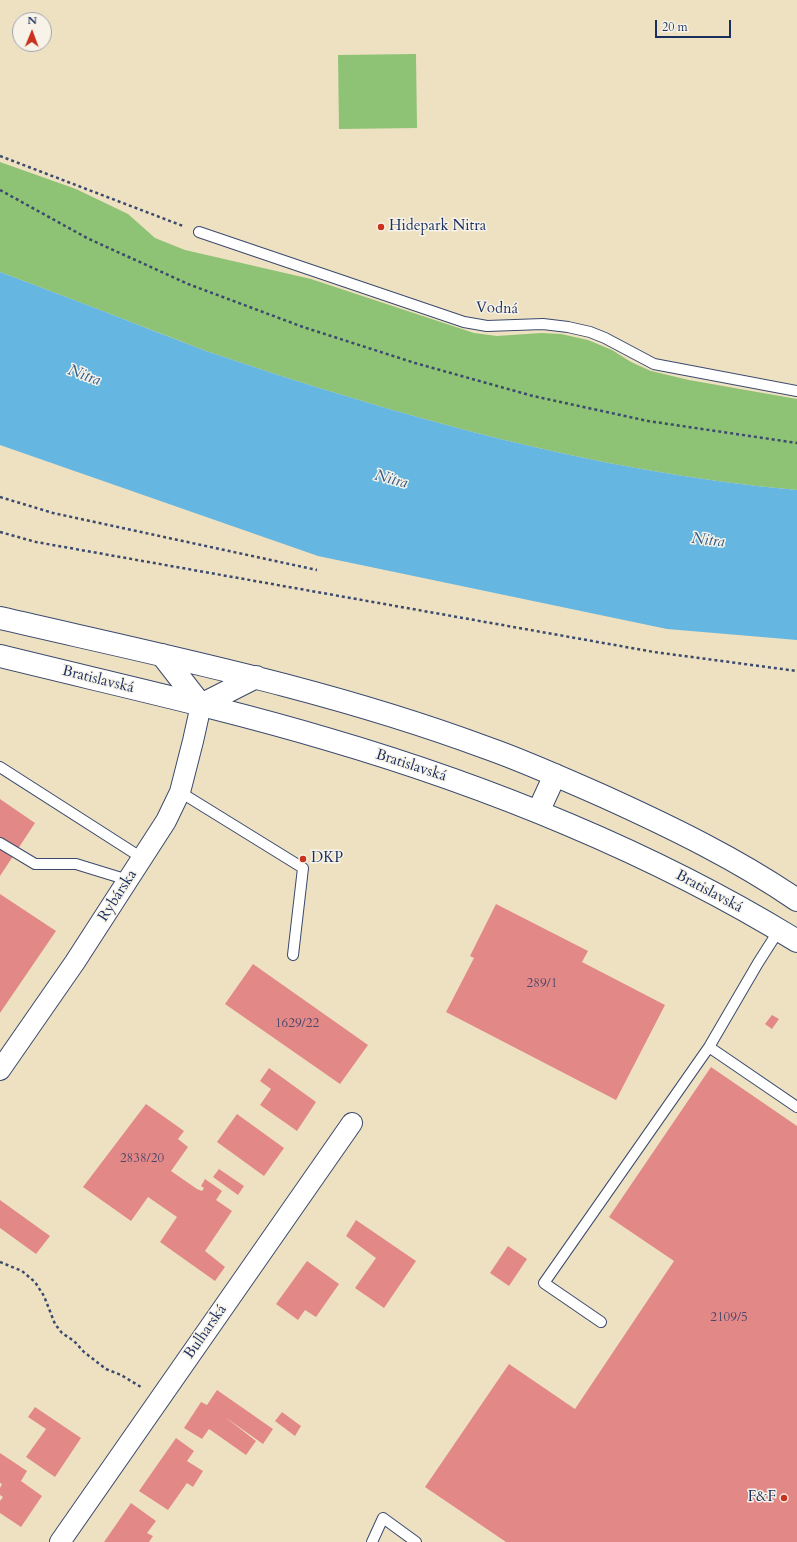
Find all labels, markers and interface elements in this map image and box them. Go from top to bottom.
north arrow [12,12,52,52]
scale bar [657,12,733,38]
text: N [27,13,37,28]
text: 20 m [662,19,688,35]
place label: Hidepark Nitra [389,218,486,236]
marker: Hidepark Nitra [376,222,386,232]
street label: Vodná [476,299,518,319]
water label: Nitra [65,361,103,391]
water label: Nitra [372,466,410,494]
water label: Nitra [690,529,726,553]
street label: Bratislavská [60,662,136,698]
street label: Bratislavská [373,746,449,786]
place label: DKP [311,850,343,868]
marker: DKP [298,854,308,864]
street label: Rybárska [95,867,141,925]
street label: Bratislavská [672,867,746,917]
house number: 289/1 [527,976,557,992]
house number: 1629/22 [275,1016,319,1032]
house number: 2838/20 [120,1151,164,1167]
street label: Bulharská [181,1301,231,1363]
house number: 2109/5 [710,1310,748,1326]
place label: F&F [748,1489,776,1507]
marker: F&F [779,1493,789,1503]

